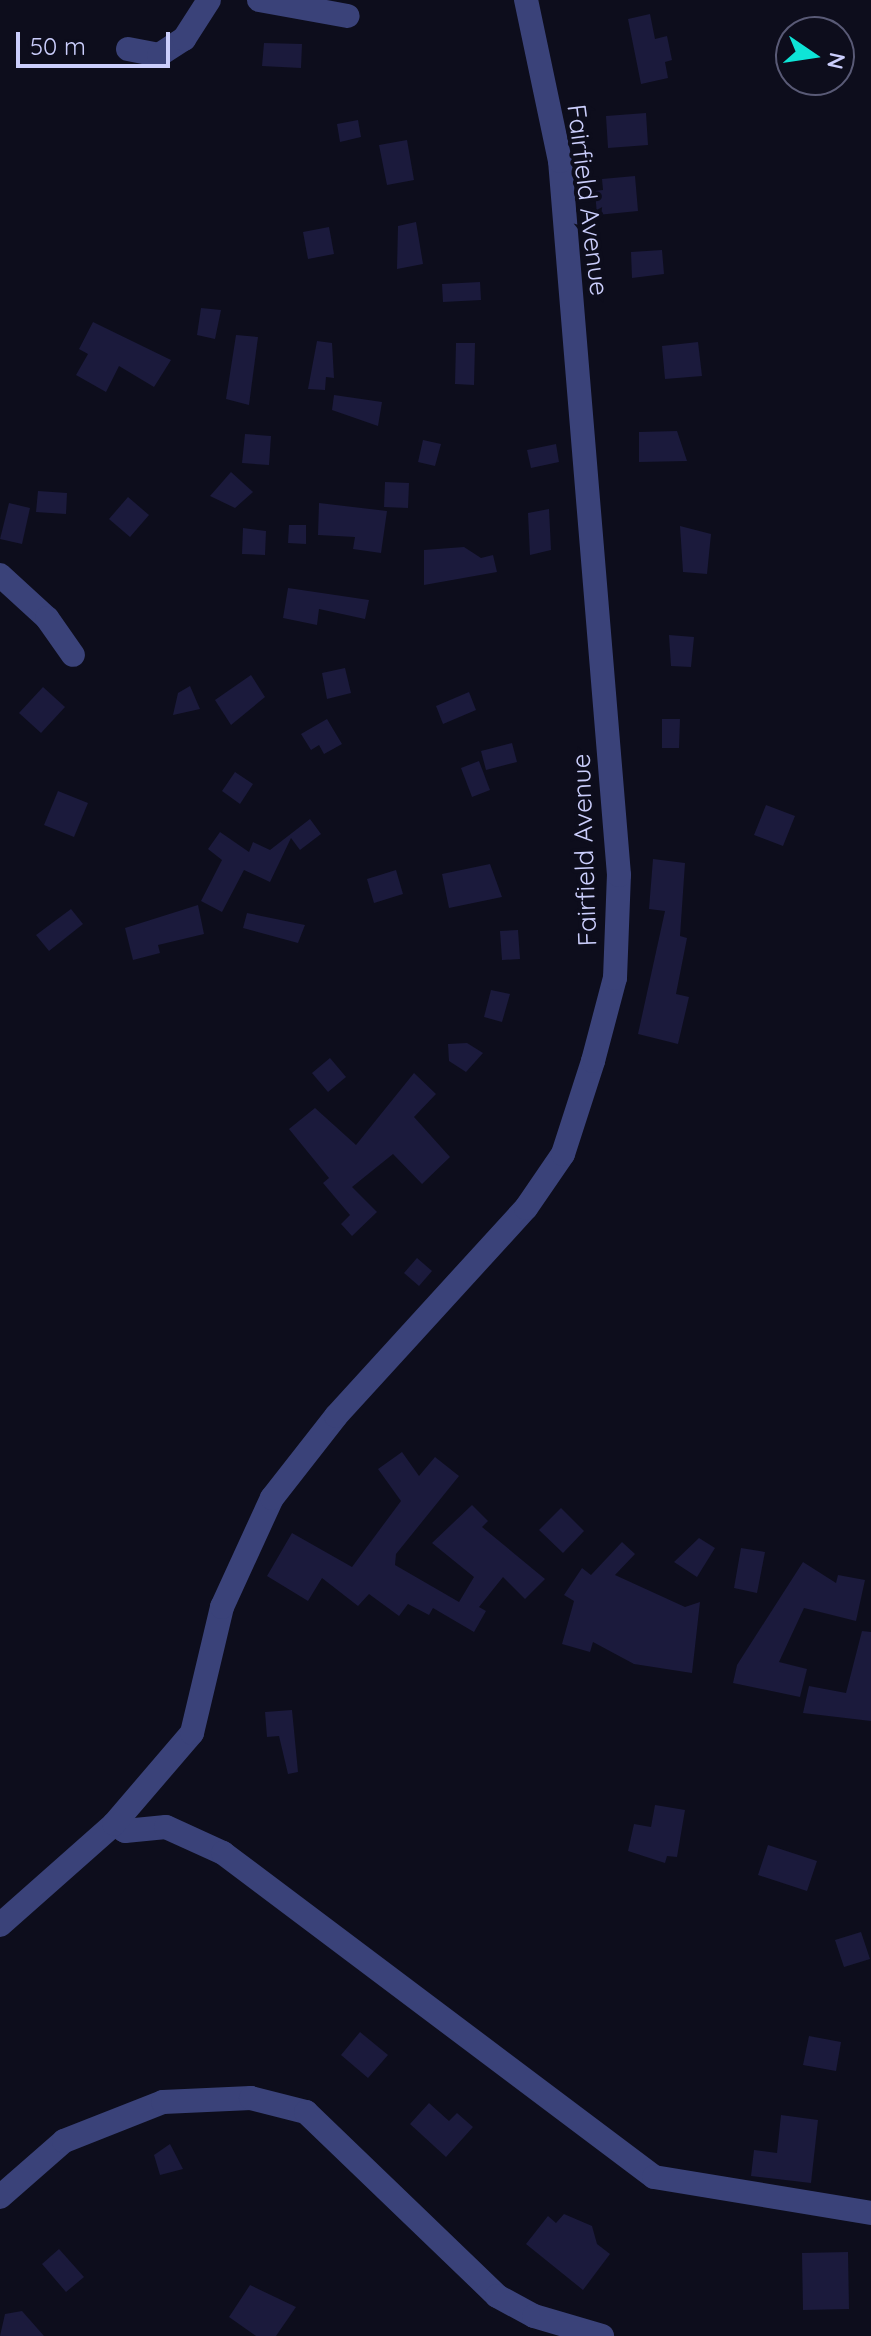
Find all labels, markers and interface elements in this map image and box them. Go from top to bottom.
scale bar [20,16,174,66]
north arrow [775,16,855,96]
text: 50 m [30,31,86,61]
text: N [821,50,852,72]
street label: Fairfield Avenue [561,103,615,297]
street label: Fairfield Avenue [565,753,603,947]

